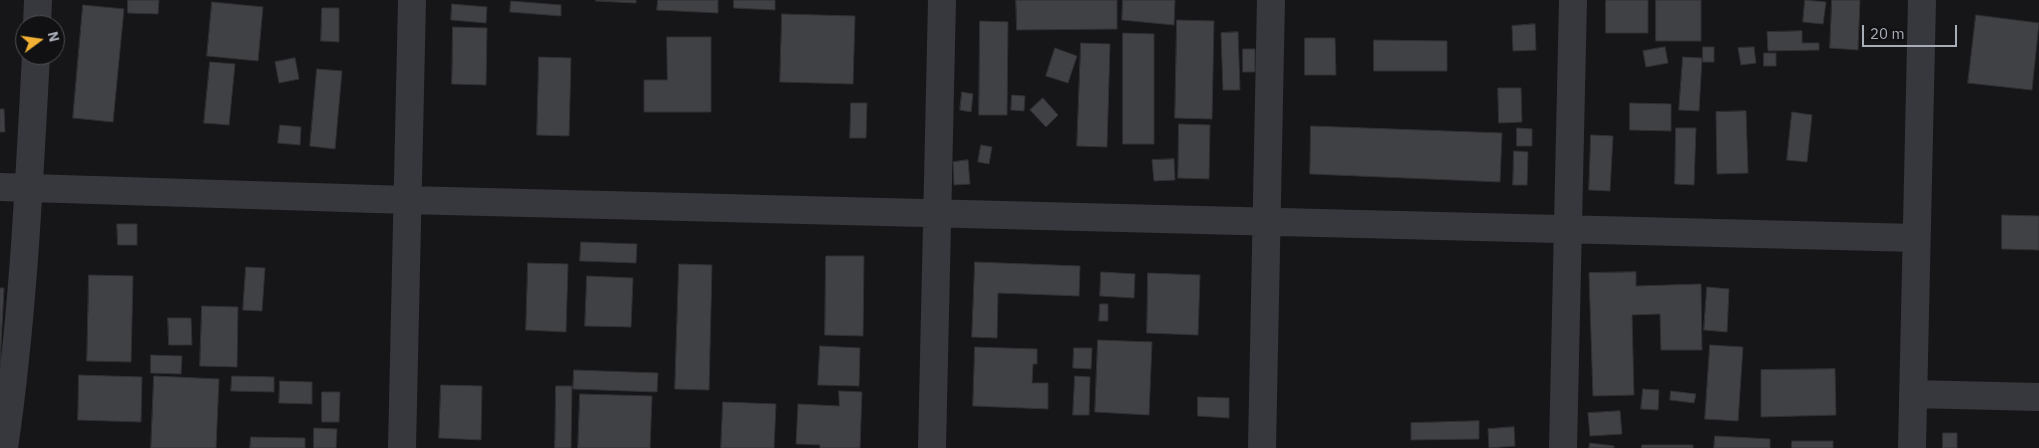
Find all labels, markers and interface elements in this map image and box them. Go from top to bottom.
north arrow [15,15,65,65]
scale bar [1864,15,1959,47]
text: 20 m [1870,24,1905,43]
text: N [44,30,64,44]

